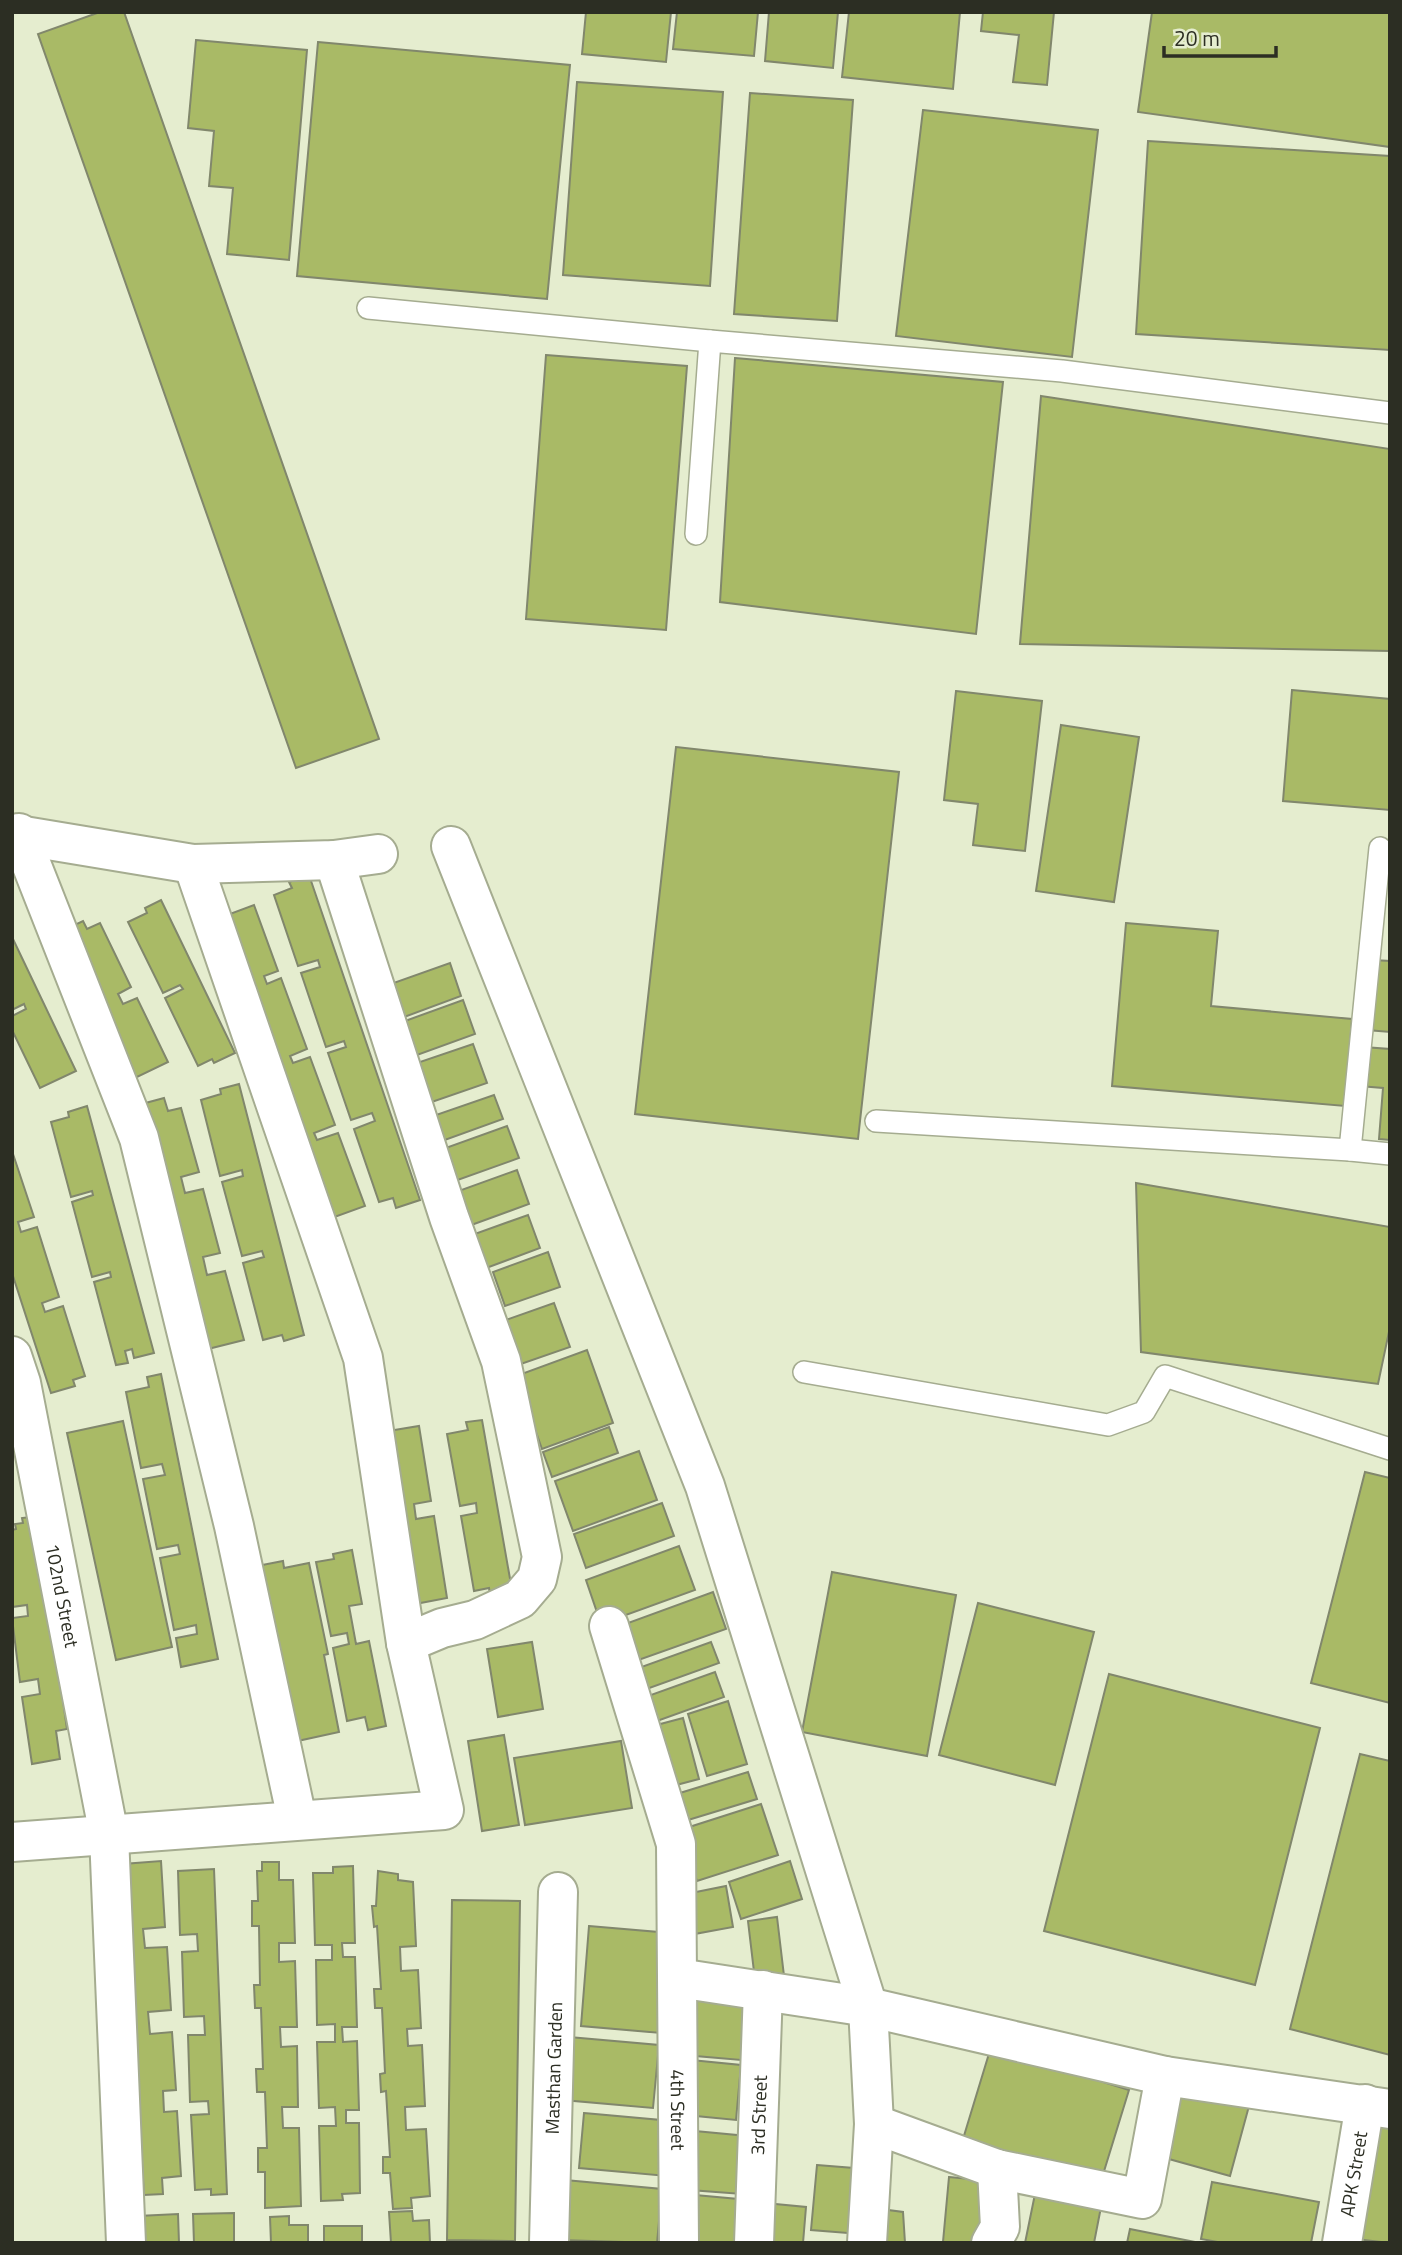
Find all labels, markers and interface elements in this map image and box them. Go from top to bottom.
scale bar [1164,14,1276,58]
text: 20 m [1174,22,1220,54]
street label: 102nd Street [39,1541,87,1650]
street label: Masthan Garden [537,2001,569,2135]
street label: 4th Street [664,2069,693,2151]
street label: 3rd Street [742,2074,774,2156]
street label: APK Street [1332,2128,1374,2219]

